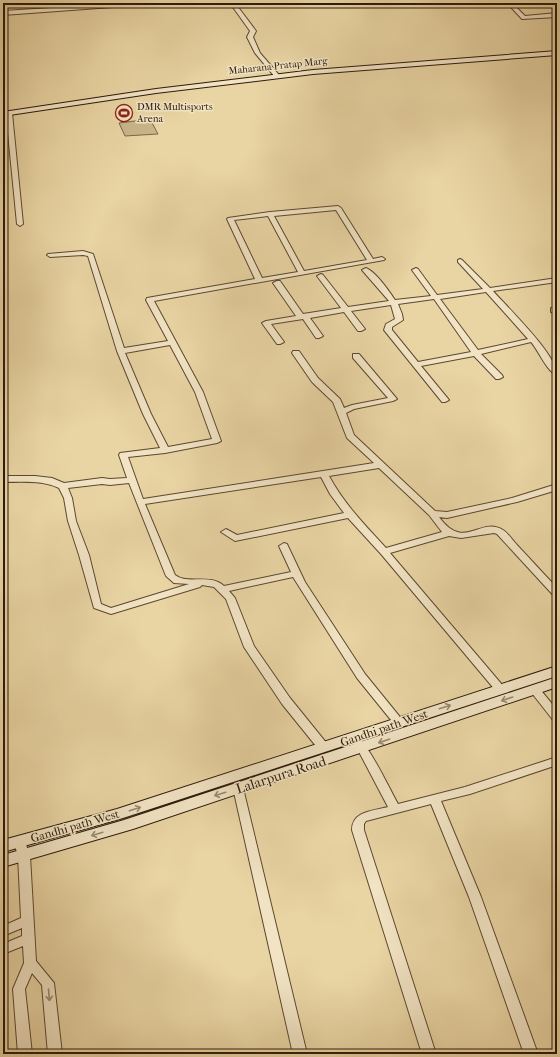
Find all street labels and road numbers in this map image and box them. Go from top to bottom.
street label: Maharana Pratap Marg [228,55,329,77]
street label: Gandhi path West [338,706,430,750]
street label: Lalarpura Road [234,752,329,798]
street label: Gandhi path West [29,806,122,845]

